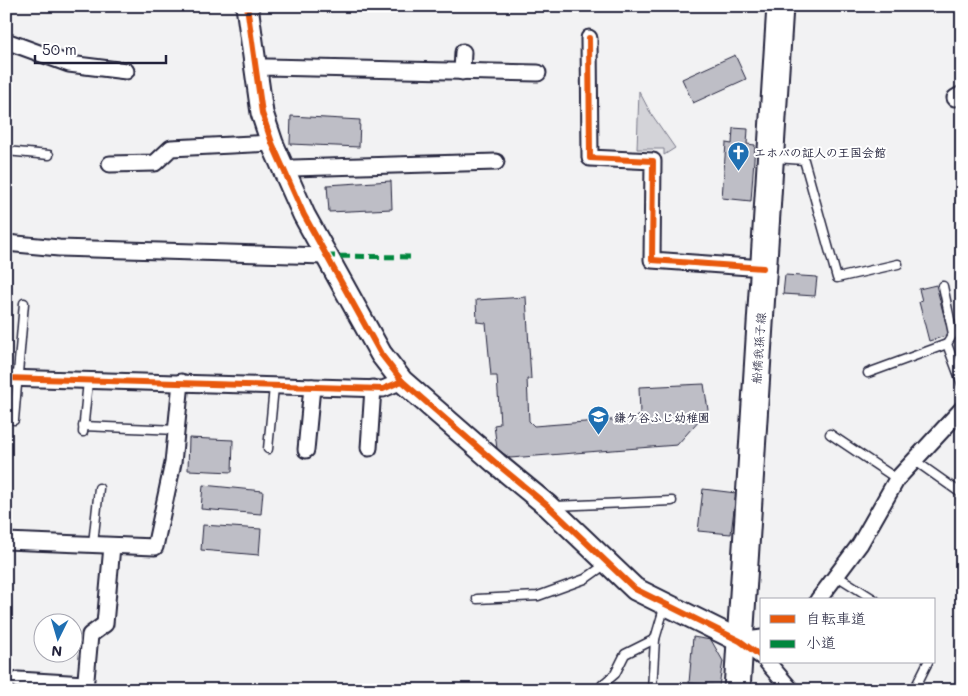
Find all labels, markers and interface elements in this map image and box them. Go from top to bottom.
scale bar [35,32,166,64]
text: 50 m [42,39,77,59]
church icon: エホバの証人の王国会館 [726,140,750,171]
place label: エホバの証人の王国会館 [754,144,886,160]
street label: 船橋我孫子線 [748,312,768,384]
school or university icon: 鎌ケ谷ふじ幼稚園 [586,405,610,436]
place label: 鎌ケ谷ふじ幼稚園 [614,409,710,425]
legend [760,598,936,664]
text: 自転車道 [806,608,866,628]
north arrow [32,614,82,664]
text: 小道 [806,632,836,652]
text: N [51,642,63,661]

